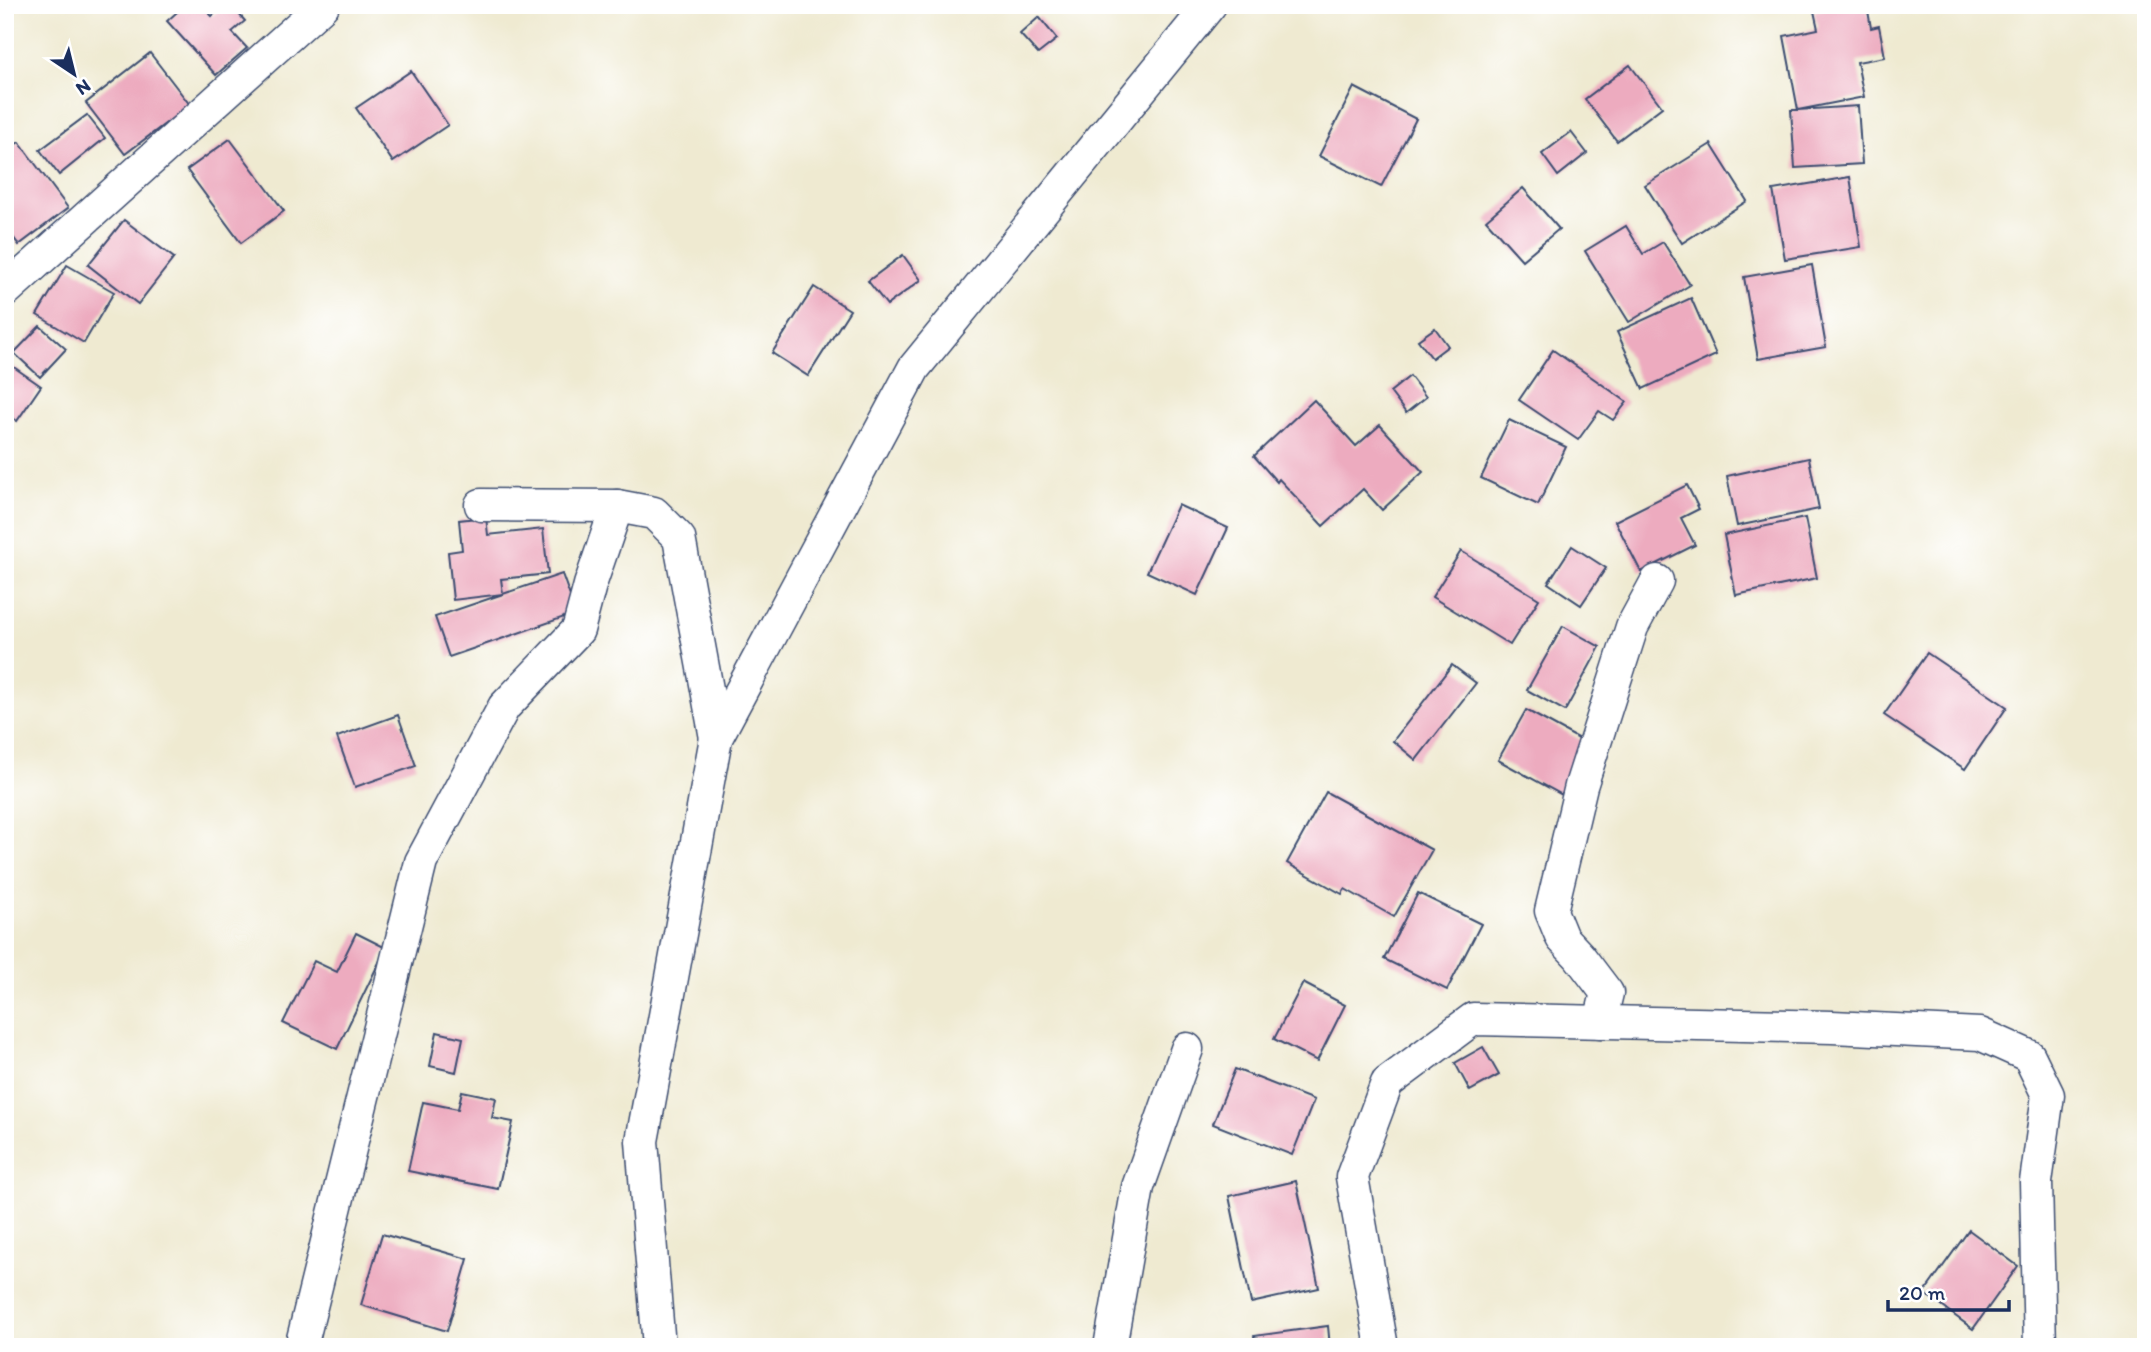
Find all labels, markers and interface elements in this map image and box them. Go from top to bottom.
north arrow [38,38,108,108]
text: N [72,74,95,101]
scale bar [1888,1268,2009,1312]
text: 20 m [1899,1280,1946,1305]

